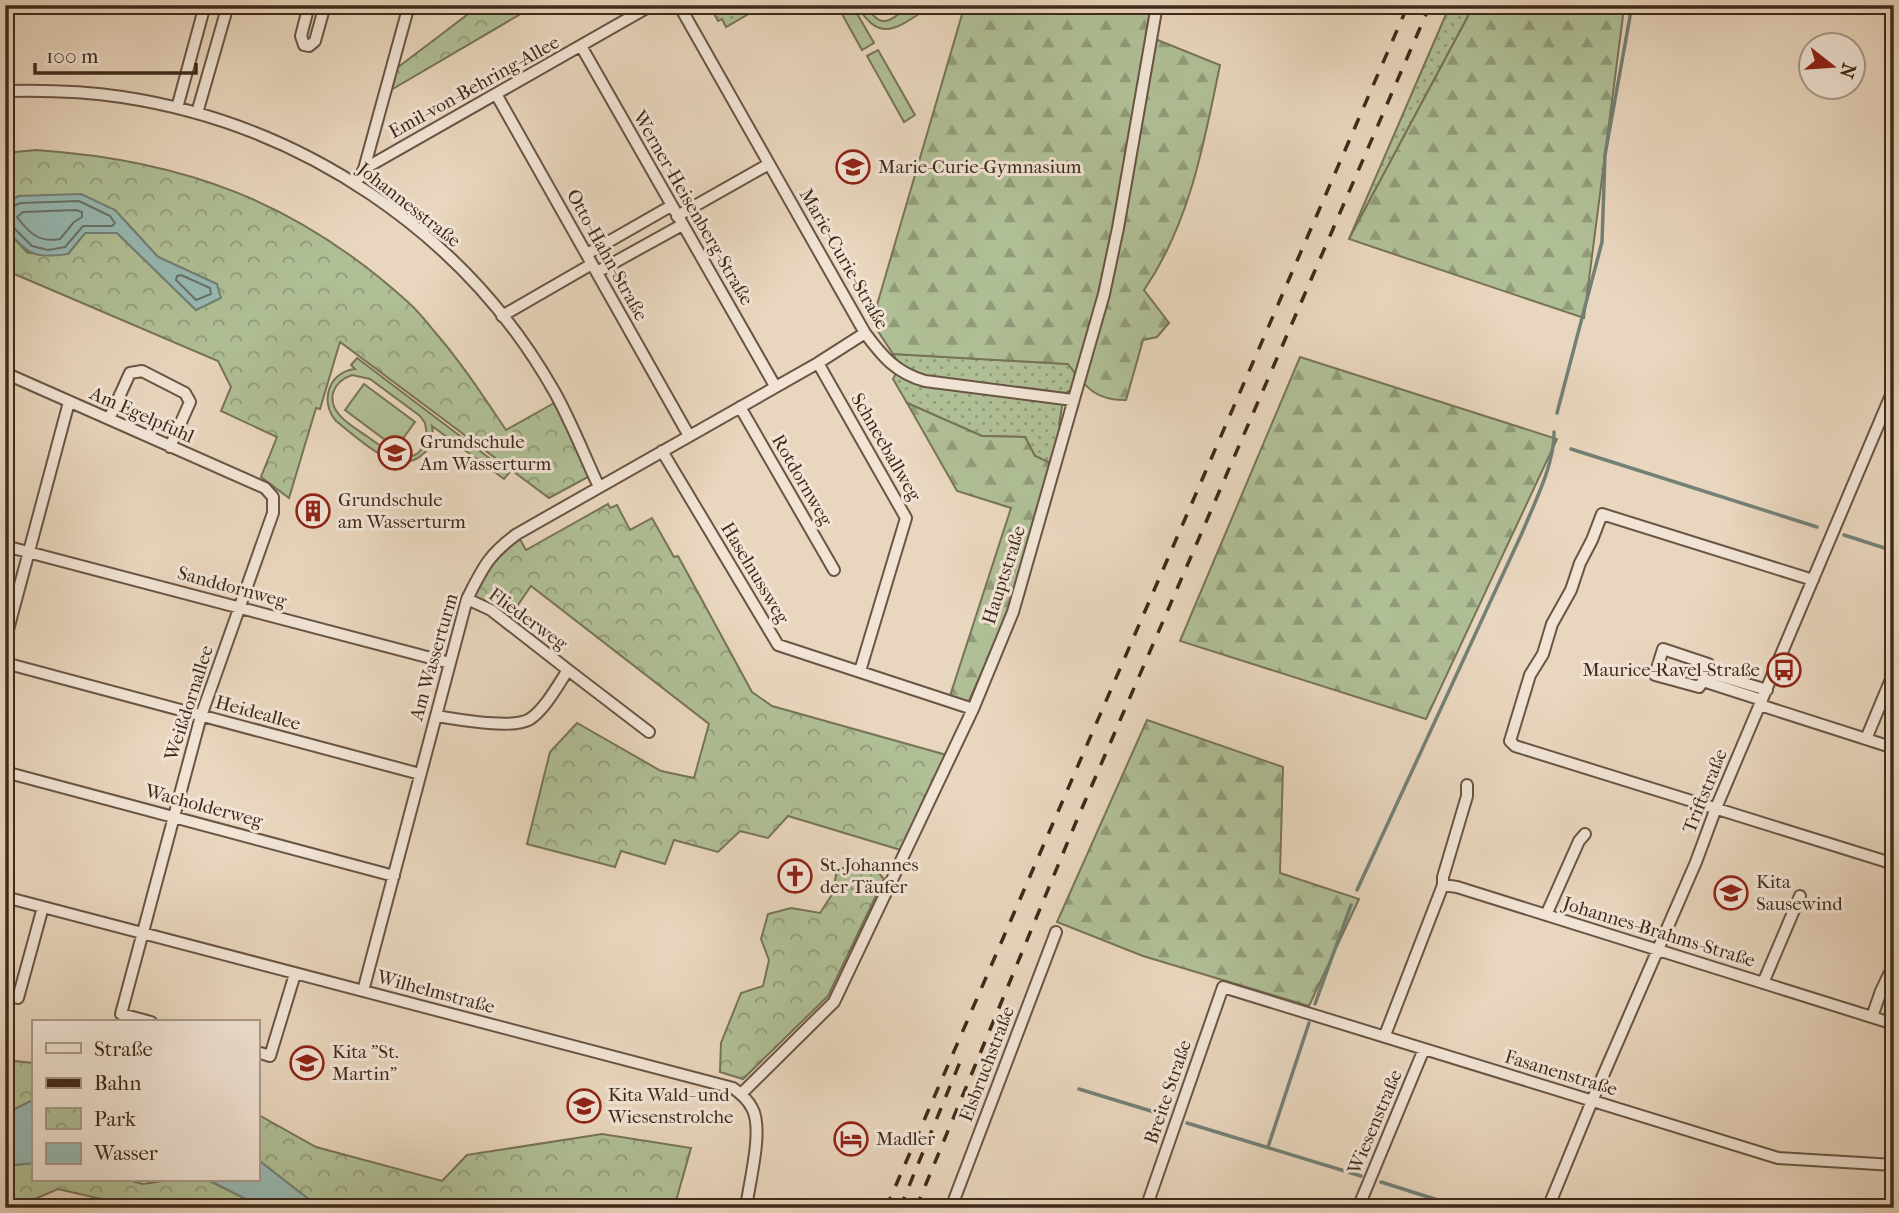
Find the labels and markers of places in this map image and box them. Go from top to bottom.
school or university icon: Marie-Curie-Gymnasium [834,148,872,186]
place label: Marie-Curie-Gymnasium [878,156,1082,178]
place label: Grundschule Am Wasserturm [419,431,552,475]
school or university icon: Grundschule Am Wasserturm [376,434,414,472]
place label: Grundschule am Wasserturm [338,489,466,533]
building icon: Grundschule am Wasserturm [294,492,332,530]
bus stop icon: Maurice-Ravel-Straße [1765,651,1803,689]
place label: Maurice-Ravel-Straße [1582,659,1760,681]
place label: St. Johannes der Täufer [820,854,918,898]
church icon: St. Johannes der Täufer [776,857,814,895]
place label: Kita Sausewind [1756,871,1843,915]
school or university icon: Kita Sausewind [1712,874,1750,912]
place label: Kita "St. Martin" [332,1041,399,1085]
school or university icon: Kita "St. Martin" [288,1044,326,1082]
place label: Kita Wald- und Wiesenstrolche [607,1084,734,1128]
school or university icon: Kita Wald- und Wiesenstrolche [565,1087,603,1125]
hotel icon: Madler [832,1120,870,1158]
place label: Madler [876,1128,936,1150]

